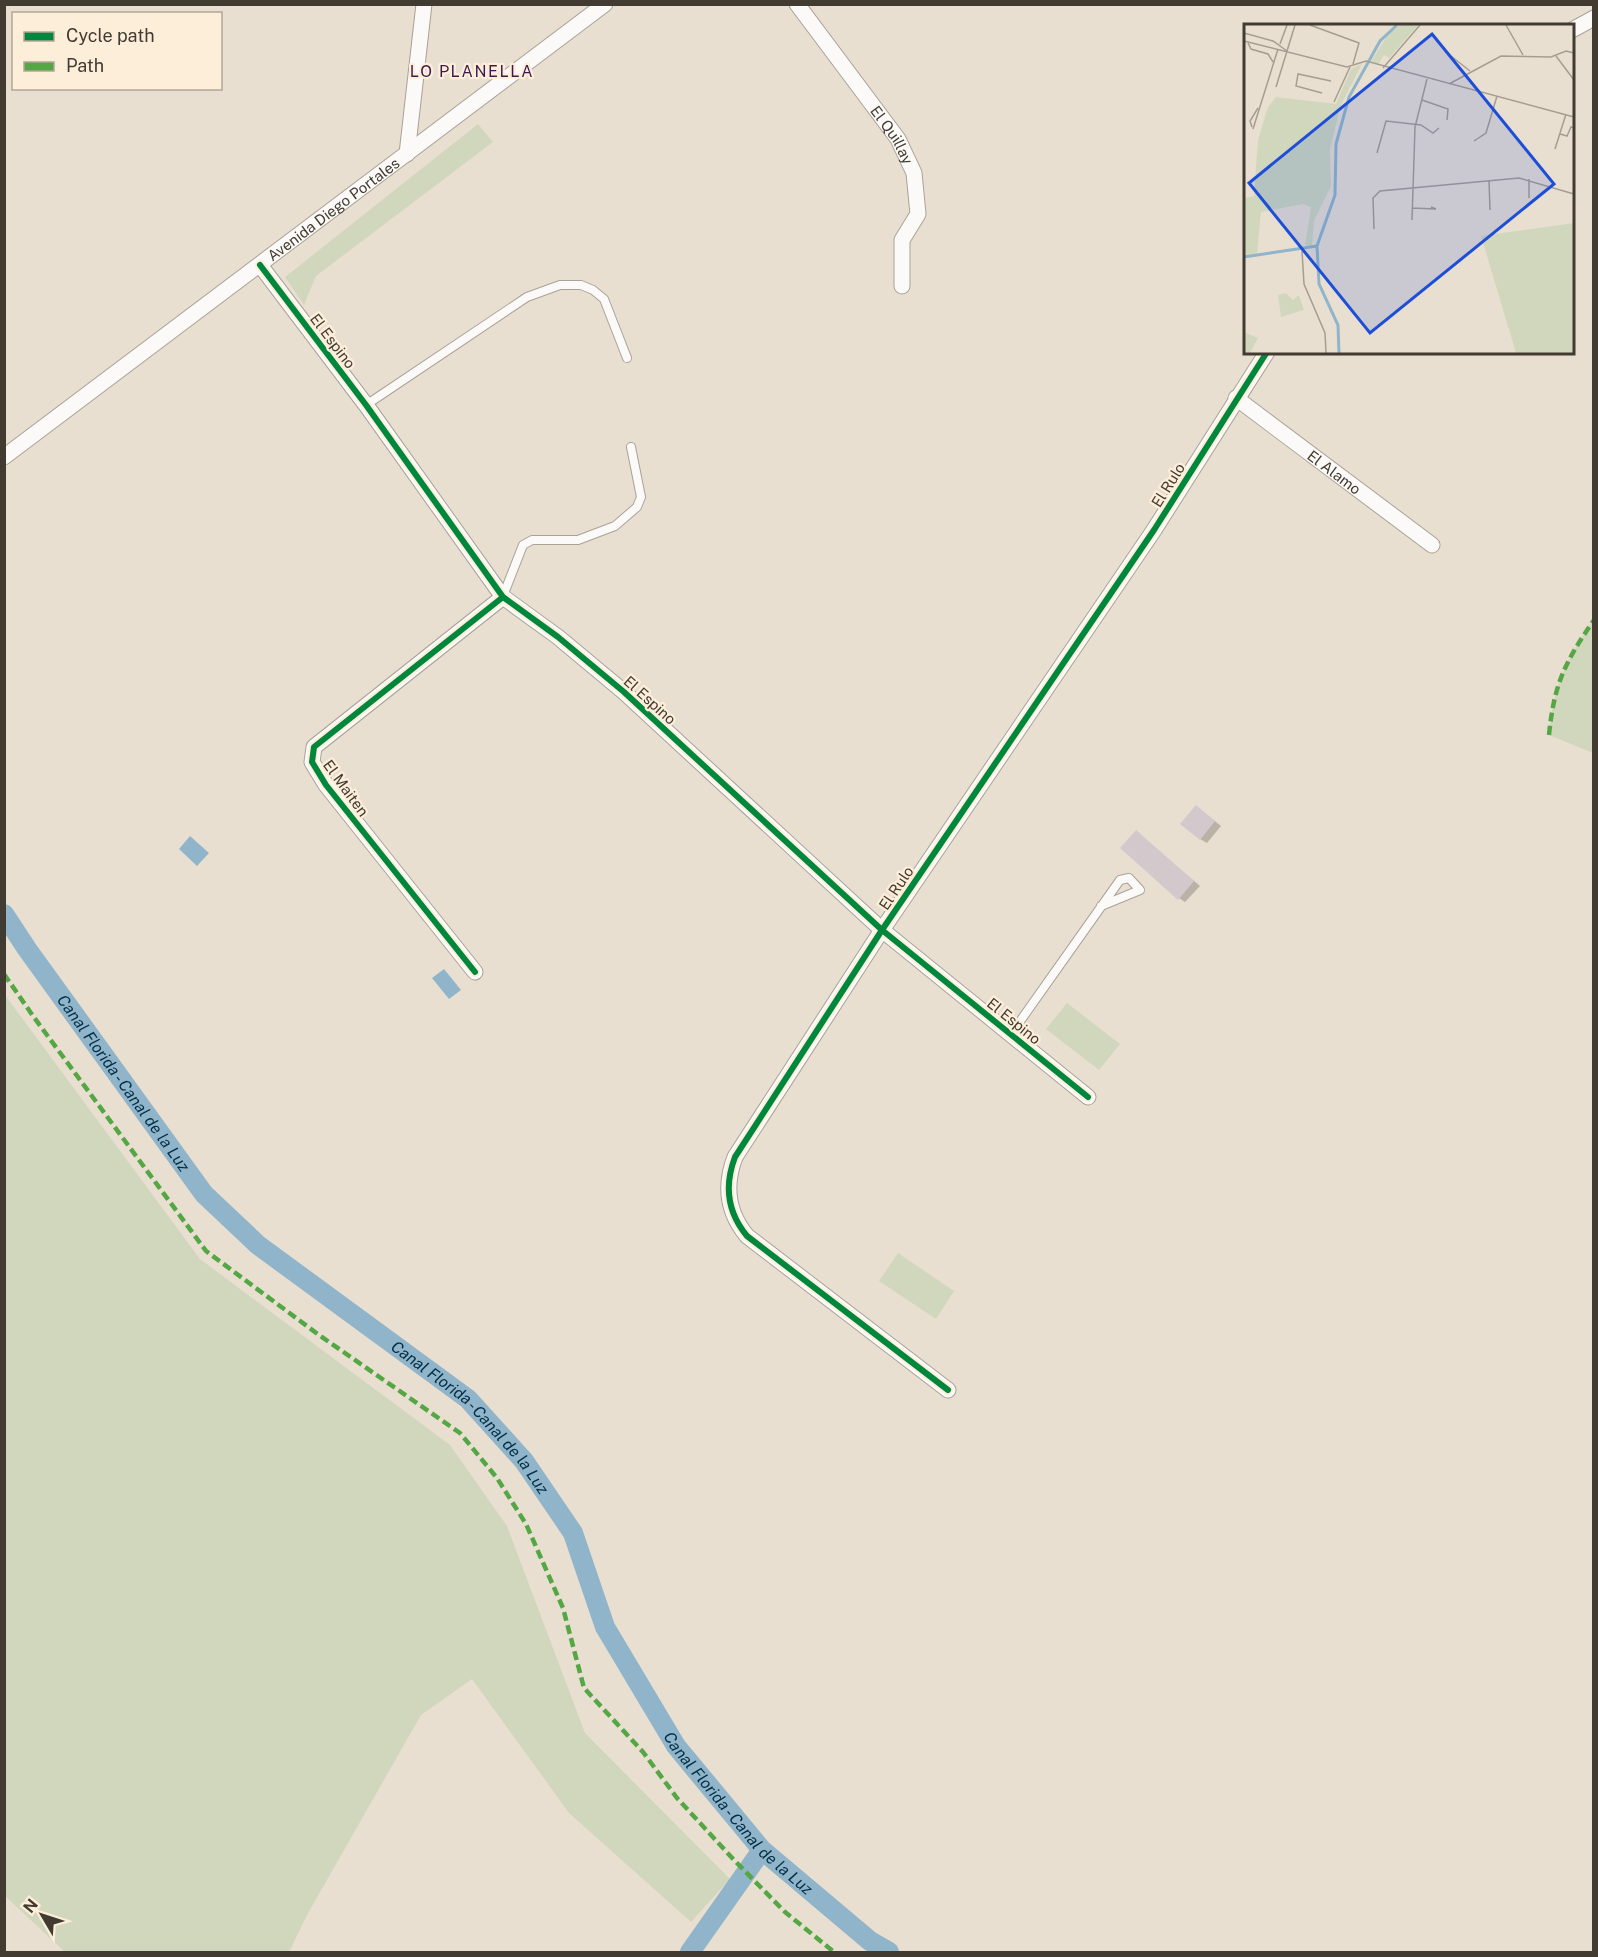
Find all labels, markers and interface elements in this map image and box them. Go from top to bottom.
legend [12,12,222,90]
inset map [1244,24,1574,354]
text: Cycle path [66,25,155,46]
text: Path [66,55,104,76]
district label: LO PLANELLA [410,62,534,81]
street label: El Quillay [867,102,917,167]
street label: Avenida Diego Portales [264,154,402,264]
street label: El Espino [307,310,359,372]
street label: El Alamo [1304,446,1364,497]
street label: El Rulo [1148,460,1188,510]
street label: El Espino [621,672,679,728]
street label: El Maiten [320,757,372,819]
street label: El Rulo [875,863,917,913]
water label: Canal Florida - Canal de la Luz [53,991,194,1175]
street label: El Espino [984,994,1044,1048]
water label: Canal Florida - Canal de la Luz [388,1337,553,1498]
water label: Canal Florida - Canal de la Luz [660,1728,817,1899]
north arrow [12,1885,72,1945]
text: N [19,1895,42,1917]

